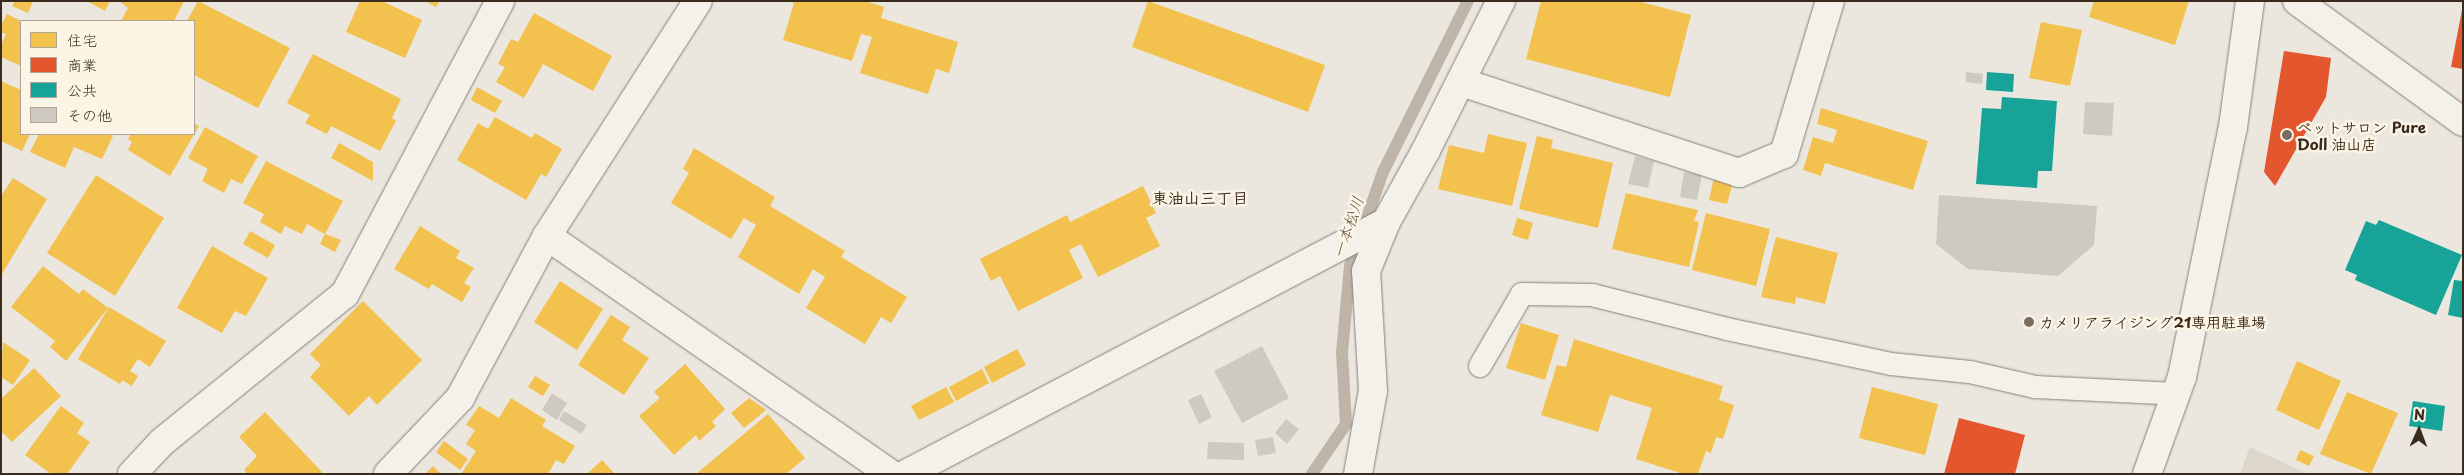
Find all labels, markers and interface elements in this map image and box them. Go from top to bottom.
legend [20,20,195,135]
text: 住宅 [67,28,97,51]
text: 商業 [67,53,97,76]
text: 公共 [67,78,97,101]
text: その他 [67,103,112,126]
place label: ペットサロン Pure Doll 油山店 [2297,117,2426,152]
marker: ペットサロン Pure Doll 油山店 [2281,129,2293,141]
district label: 東油山三丁目 [1152,187,1248,207]
water label: 一本松川 [1328,194,1366,260]
place label: カメリアライジング21専用駐車場 [2039,313,2267,331]
marker: カメリアライジング21専用駐車場 [2023,316,2035,328]
text: N [2414,404,2425,425]
north arrow [2394,405,2444,455]

